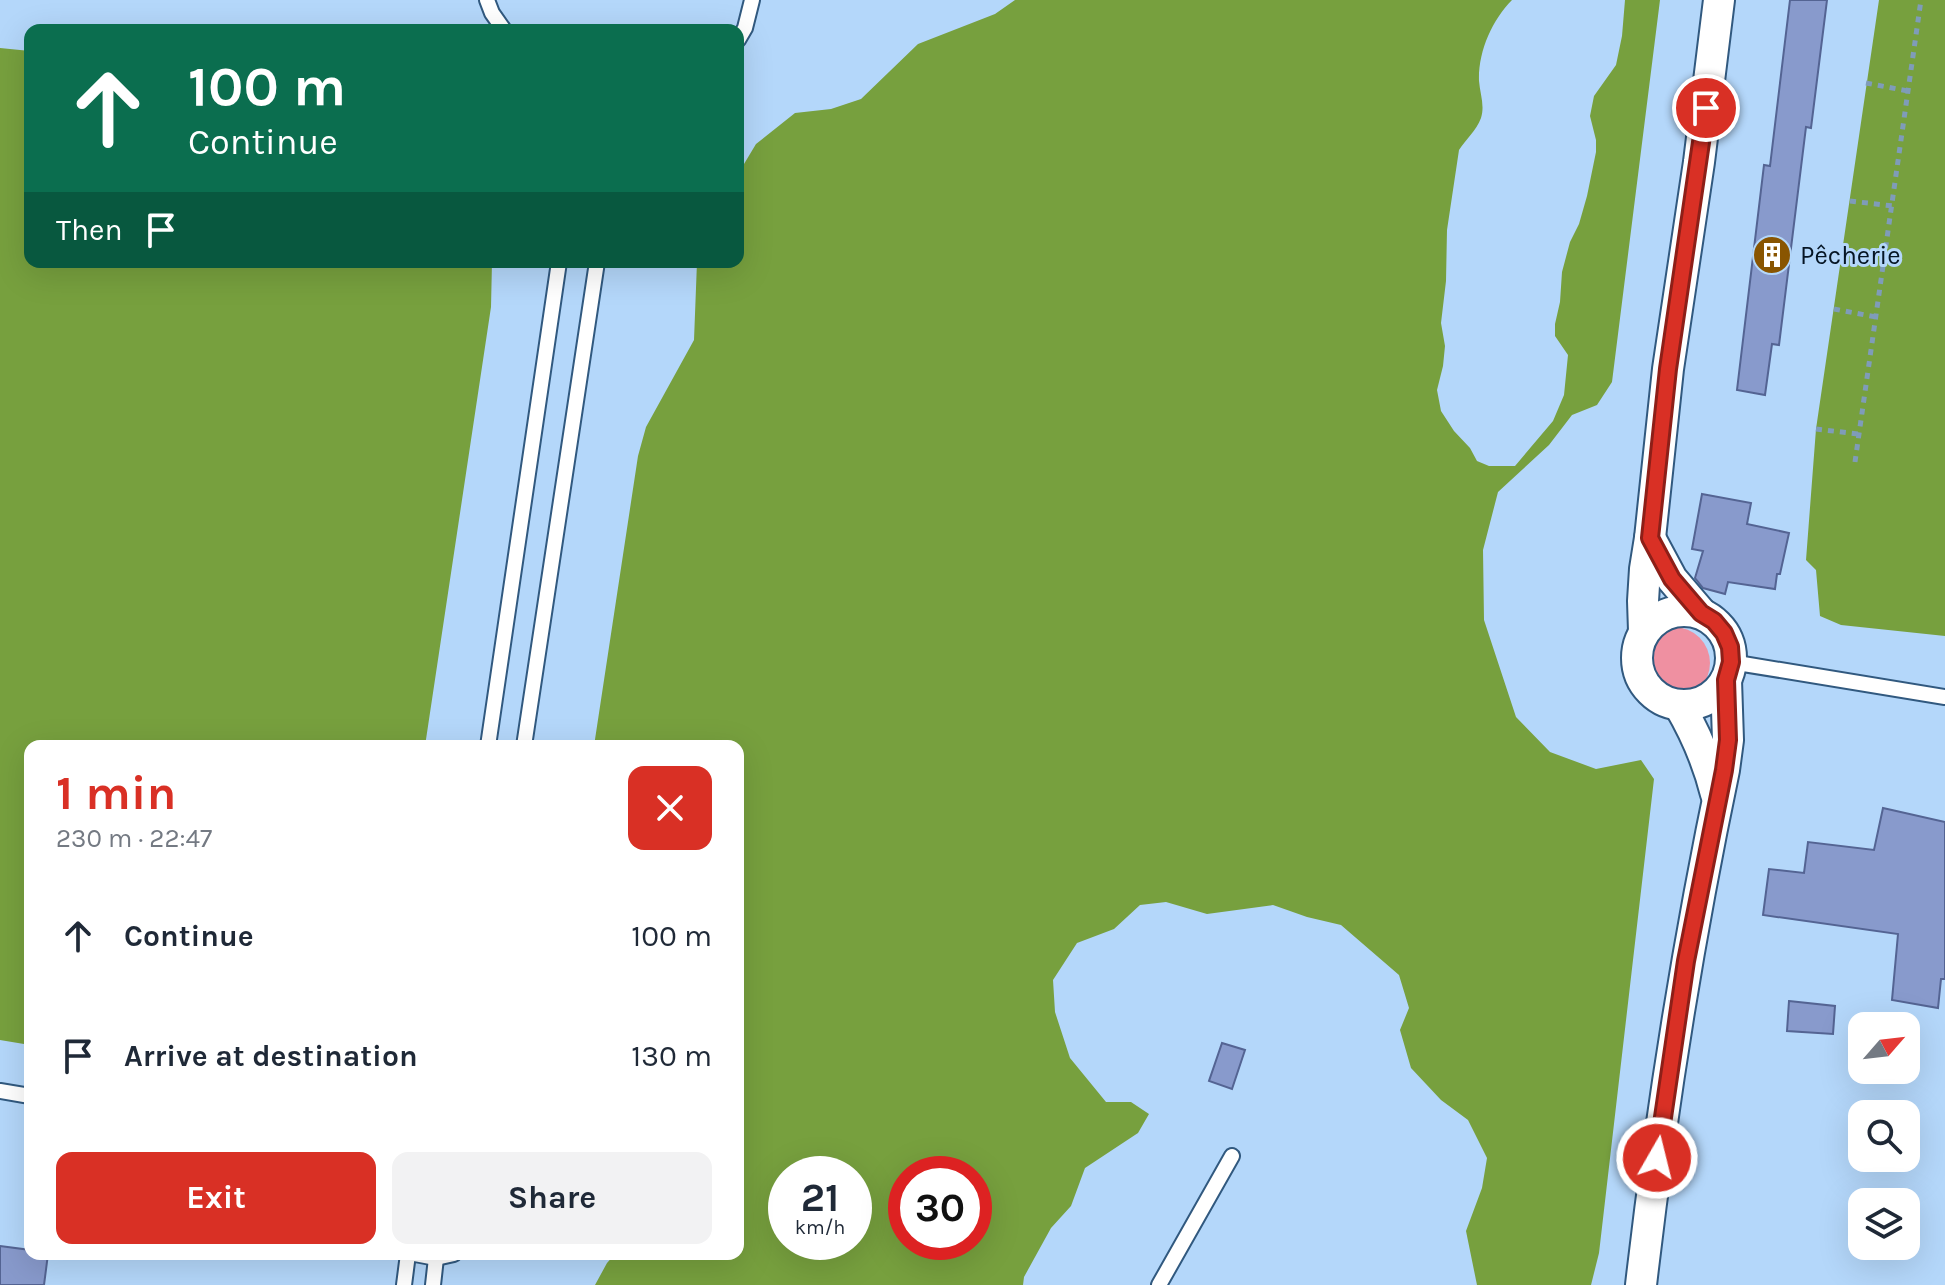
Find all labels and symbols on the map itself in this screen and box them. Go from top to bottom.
pin [1672,74,1740,142]
building icon: Pêcherie [1751,234,1793,276]
place label: Pêcherie [1800,240,1901,271]
north arrow [1848,1012,1920,1084]
position arrow [1615,1116,1699,1200]
speed limit sign: 30 [888,1156,992,1260]

